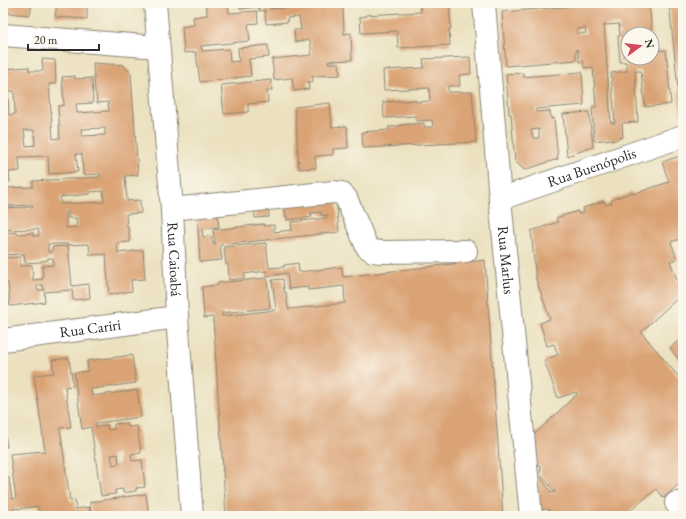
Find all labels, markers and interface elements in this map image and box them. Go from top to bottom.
scale bar [28,26,99,52]
north arrow [620,26,660,66]
text: 20 m [34,32,58,48]
text: N [642,37,658,50]
street label: Rua Buenópolis [545,143,639,191]
street label: Rua Caioabá [164,222,186,297]
street label: Rua Marlus [494,225,519,295]
street label: Rua Cariri [58,314,122,341]

